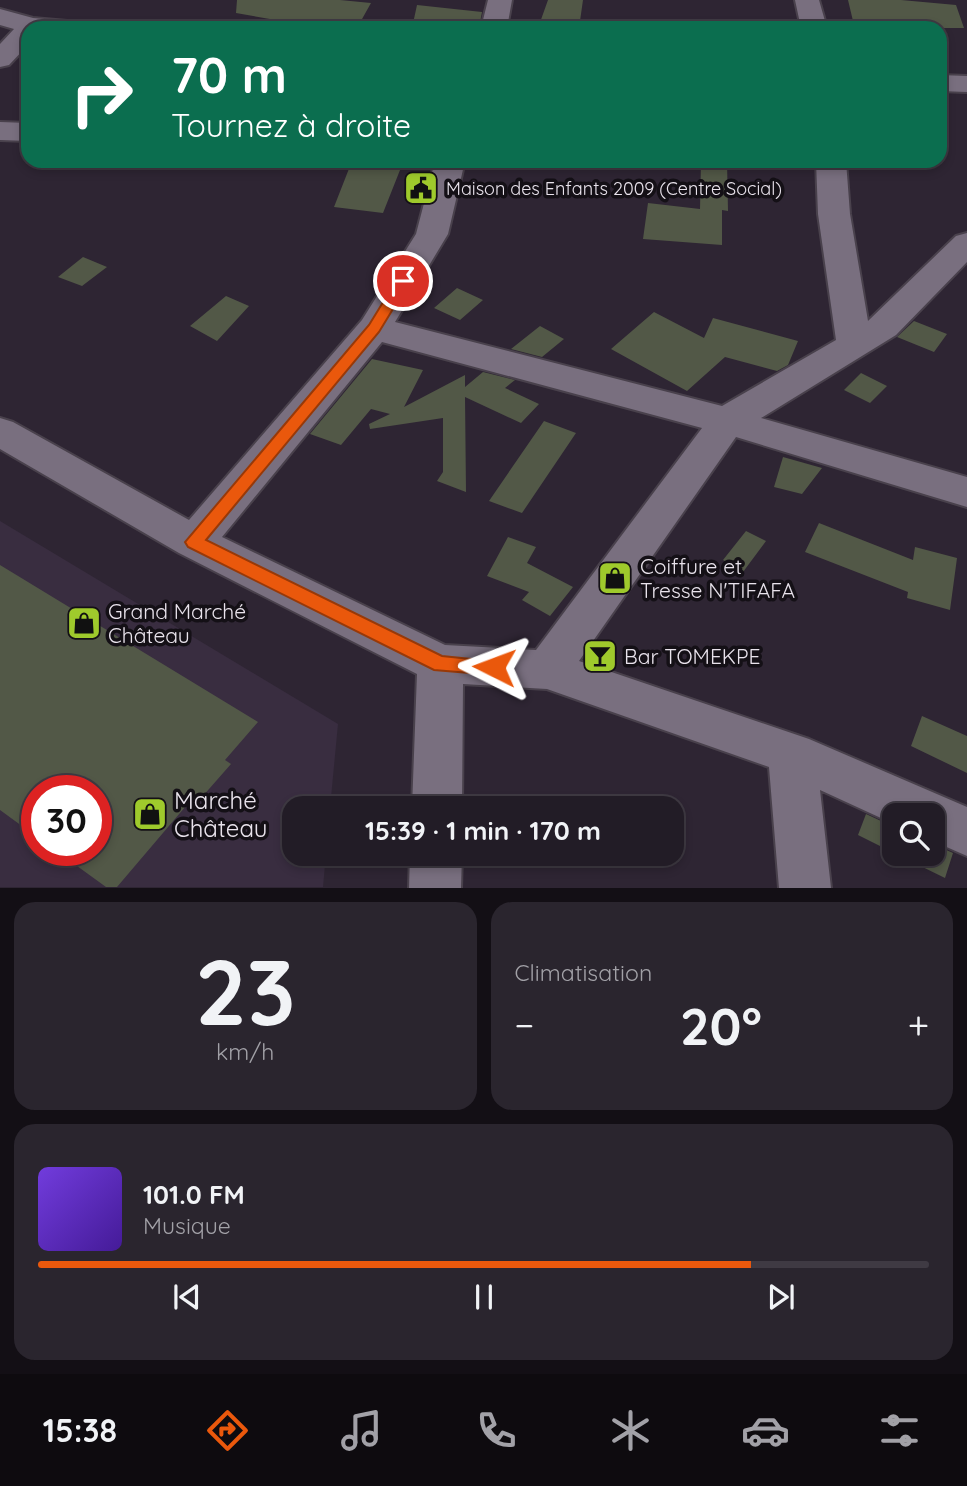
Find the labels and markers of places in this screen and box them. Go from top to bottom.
public building icon: Maison des Enfants 2009 (Centre Social) [402,169,440,207]
place label: Maison des Enfants 2009 (Centre Social) [446,177,782,200]
pin [373,251,433,311]
place label: Coiffure et Tresse N'TIFAFA [640,553,795,603]
shop icon: Coiffure et Tresse N'TIFAFA [596,559,634,597]
place label: Grand Marché Château [108,598,246,648]
shop icon: Grand Marché Château [65,604,103,642]
bar icon: Bar TOMEKPE [581,637,619,675]
place label: Bar TOMEKPE [624,643,760,669]
place label: Marché Château [174,785,267,843]
shop icon: Marché Château [131,795,169,833]

